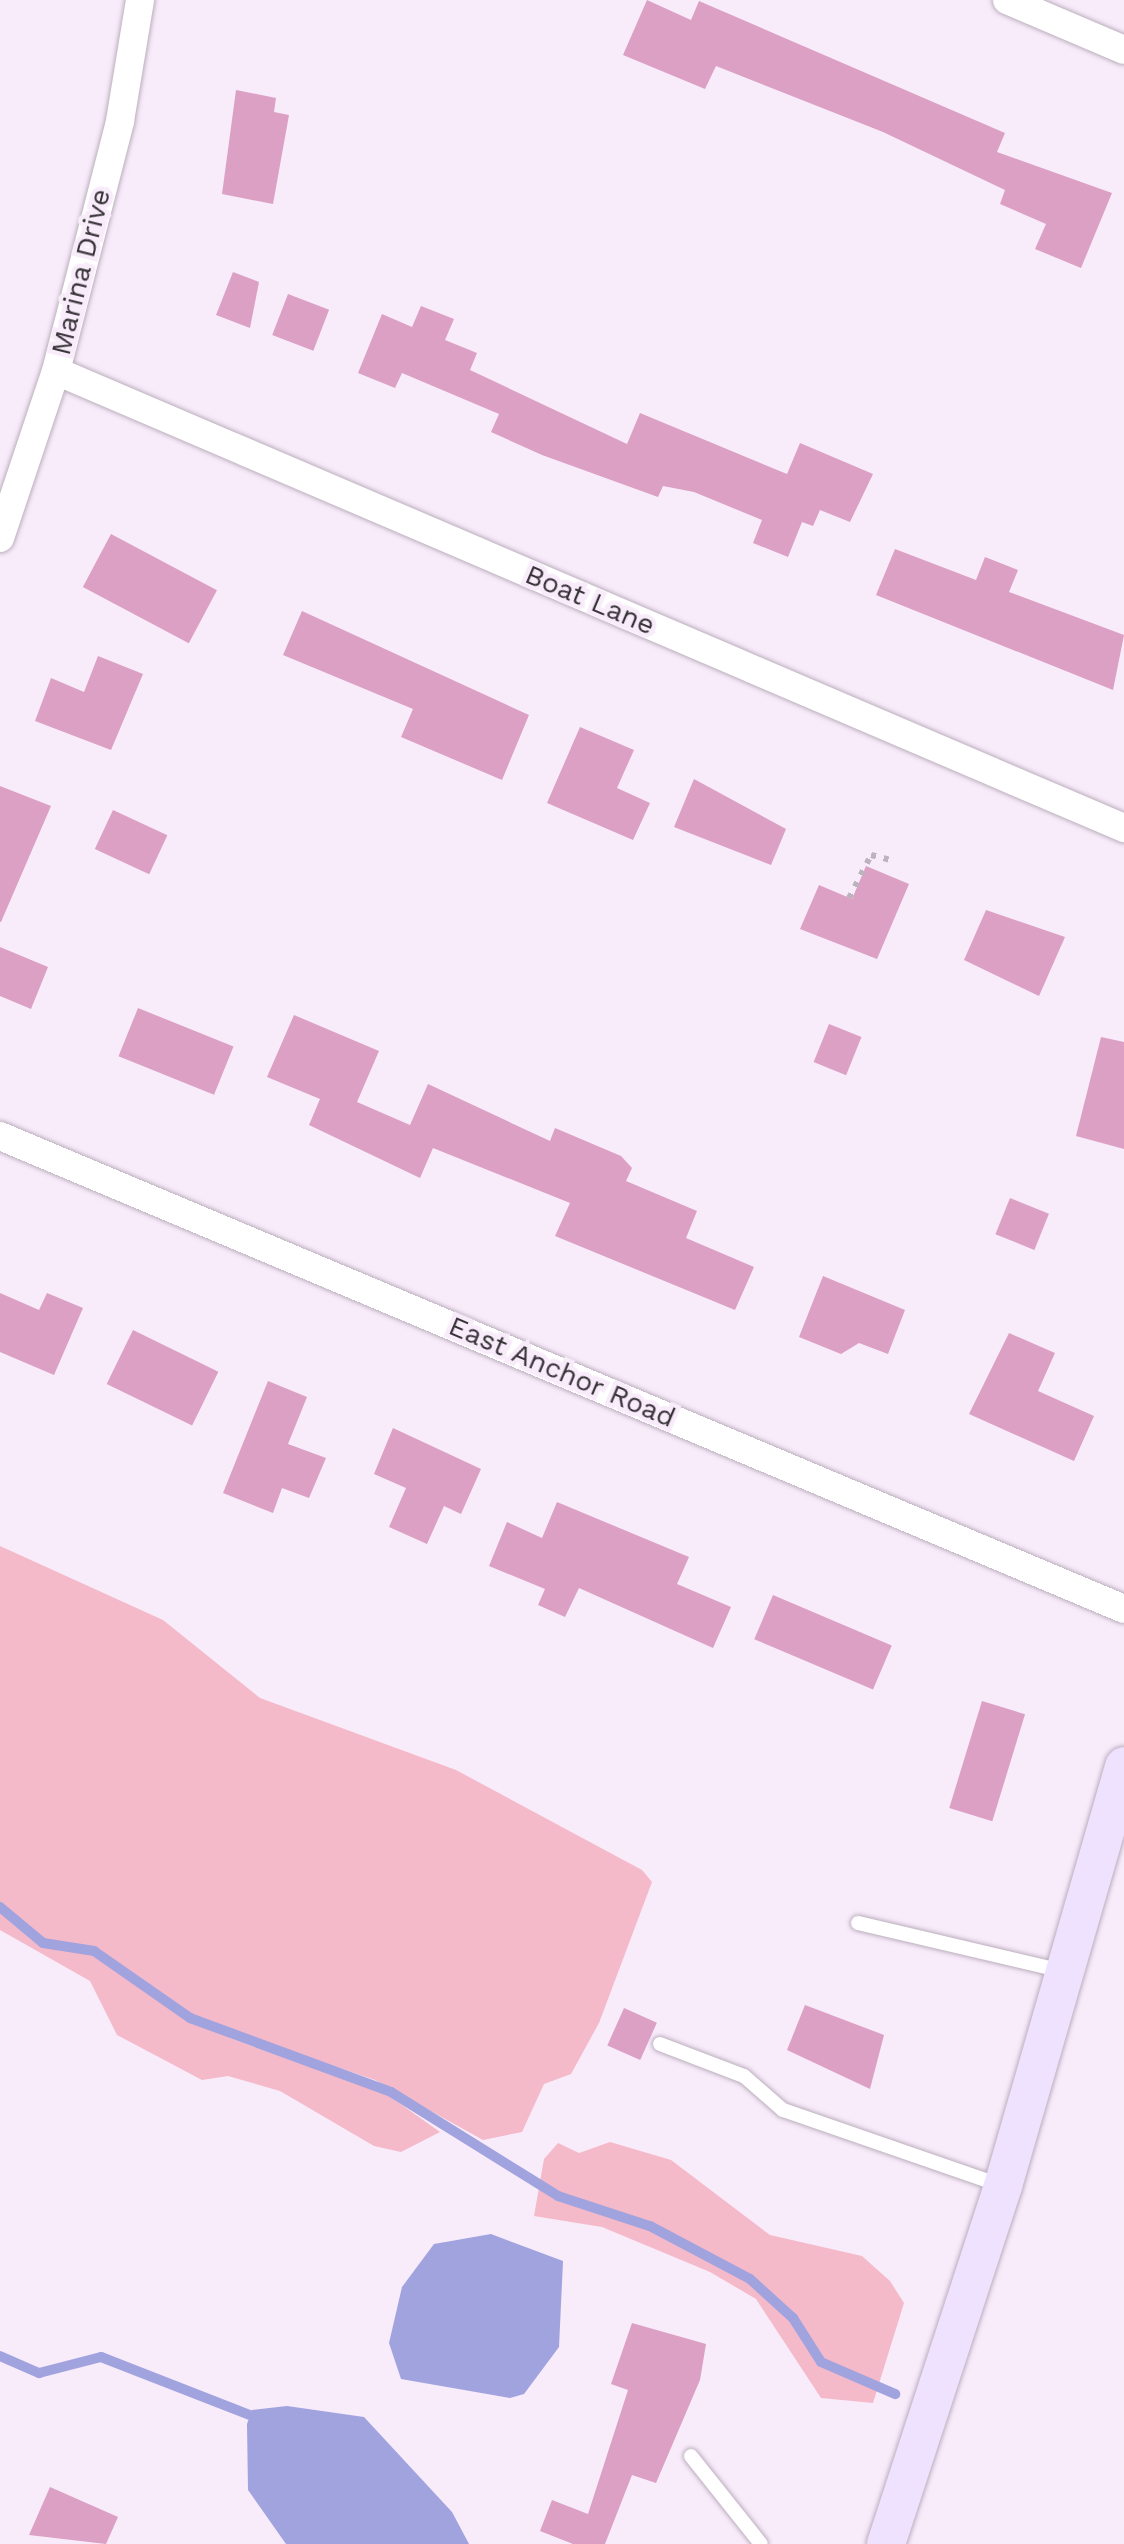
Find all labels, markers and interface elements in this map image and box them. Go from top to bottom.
street label: Marina Drive [44,185,118,359]
street label: Boat Lane [520,558,660,642]
street label: East Anchor Road [443,1309,681,1435]

